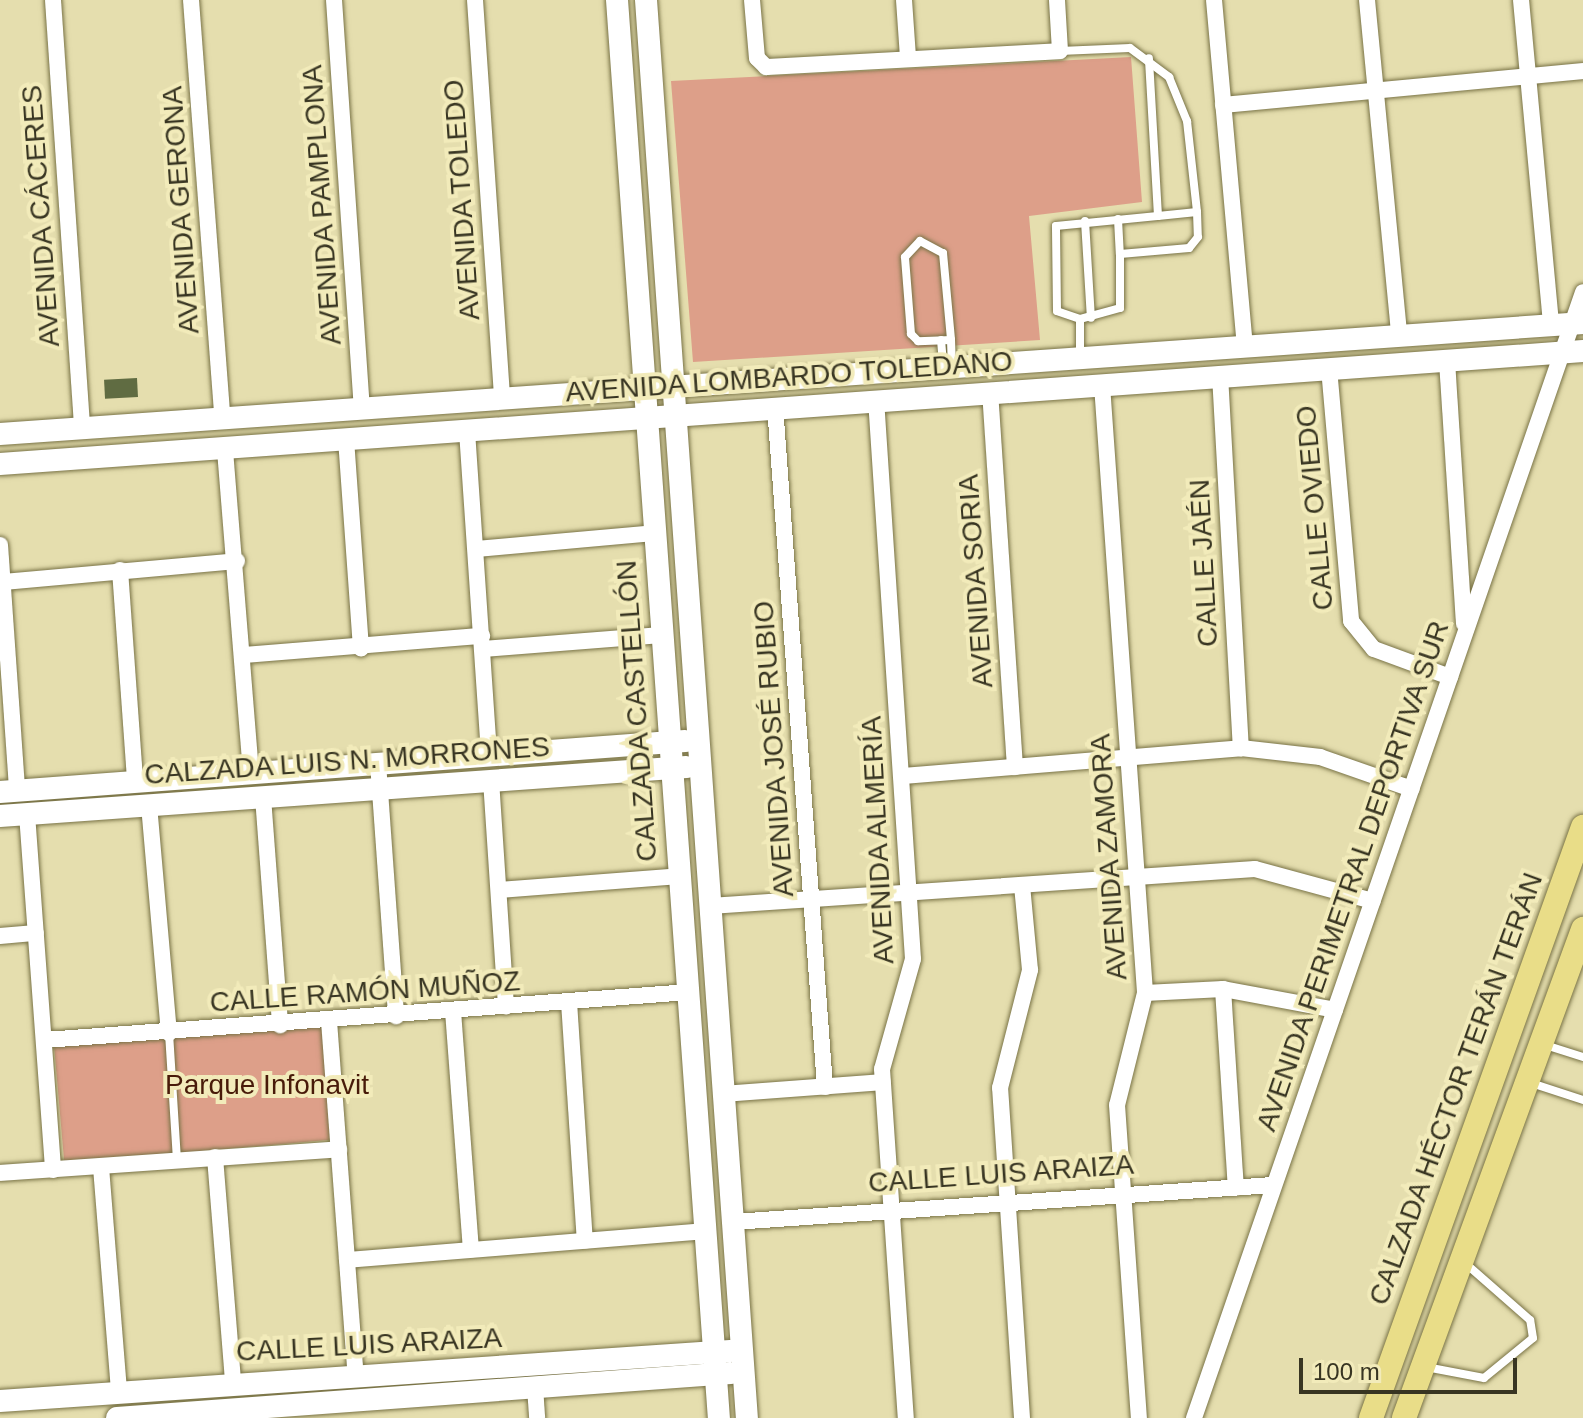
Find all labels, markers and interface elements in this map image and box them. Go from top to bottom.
street label: AVENIDA PAMPLONA [295,63,349,347]
street label: AVENIDA TOLEDO [437,77,487,323]
street label: AVENIDA CÁCERES [15,83,67,349]
street label: AVENIDA GERONA [156,84,206,336]
street label: AVENIDA LOMBARDO TOLEDANO [563,345,1015,409]
street label: CALLE OVIEDO [1289,404,1341,612]
street label: AVENIDA SORIA [952,472,1000,690]
street label: CALLE JAÉN [1183,478,1225,648]
street label: CALZADA CASTELLÓN [610,558,664,864]
street label: AVENIDA JOSÉ RUBIO [747,599,801,899]
street label: AVENIDA PERIMETRAL DEPORTIVA SUR [1249,615,1457,1137]
street label: AVENIDA ALMERÍA [855,714,901,966]
street label: CALZADA LUIS N. MORRONES [143,730,551,792]
street label: AVENIDA ZAMORA [1084,732,1134,982]
street label: CALZADA HÉCTOR TERÁN TERÁN [1362,867,1550,1311]
street label: CALLE RAMÓN MUÑOZ [209,964,521,1020]
park label: Parque Infonavit [165,1068,369,1102]
street label: CALLE LUIS ARAIZA [866,1148,1136,1200]
street label: CALLE LUIS ARAIZA [234,1321,504,1369]
scale bar [1303,1342,1521,1392]
text: 100 m [1313,1358,1380,1385]

